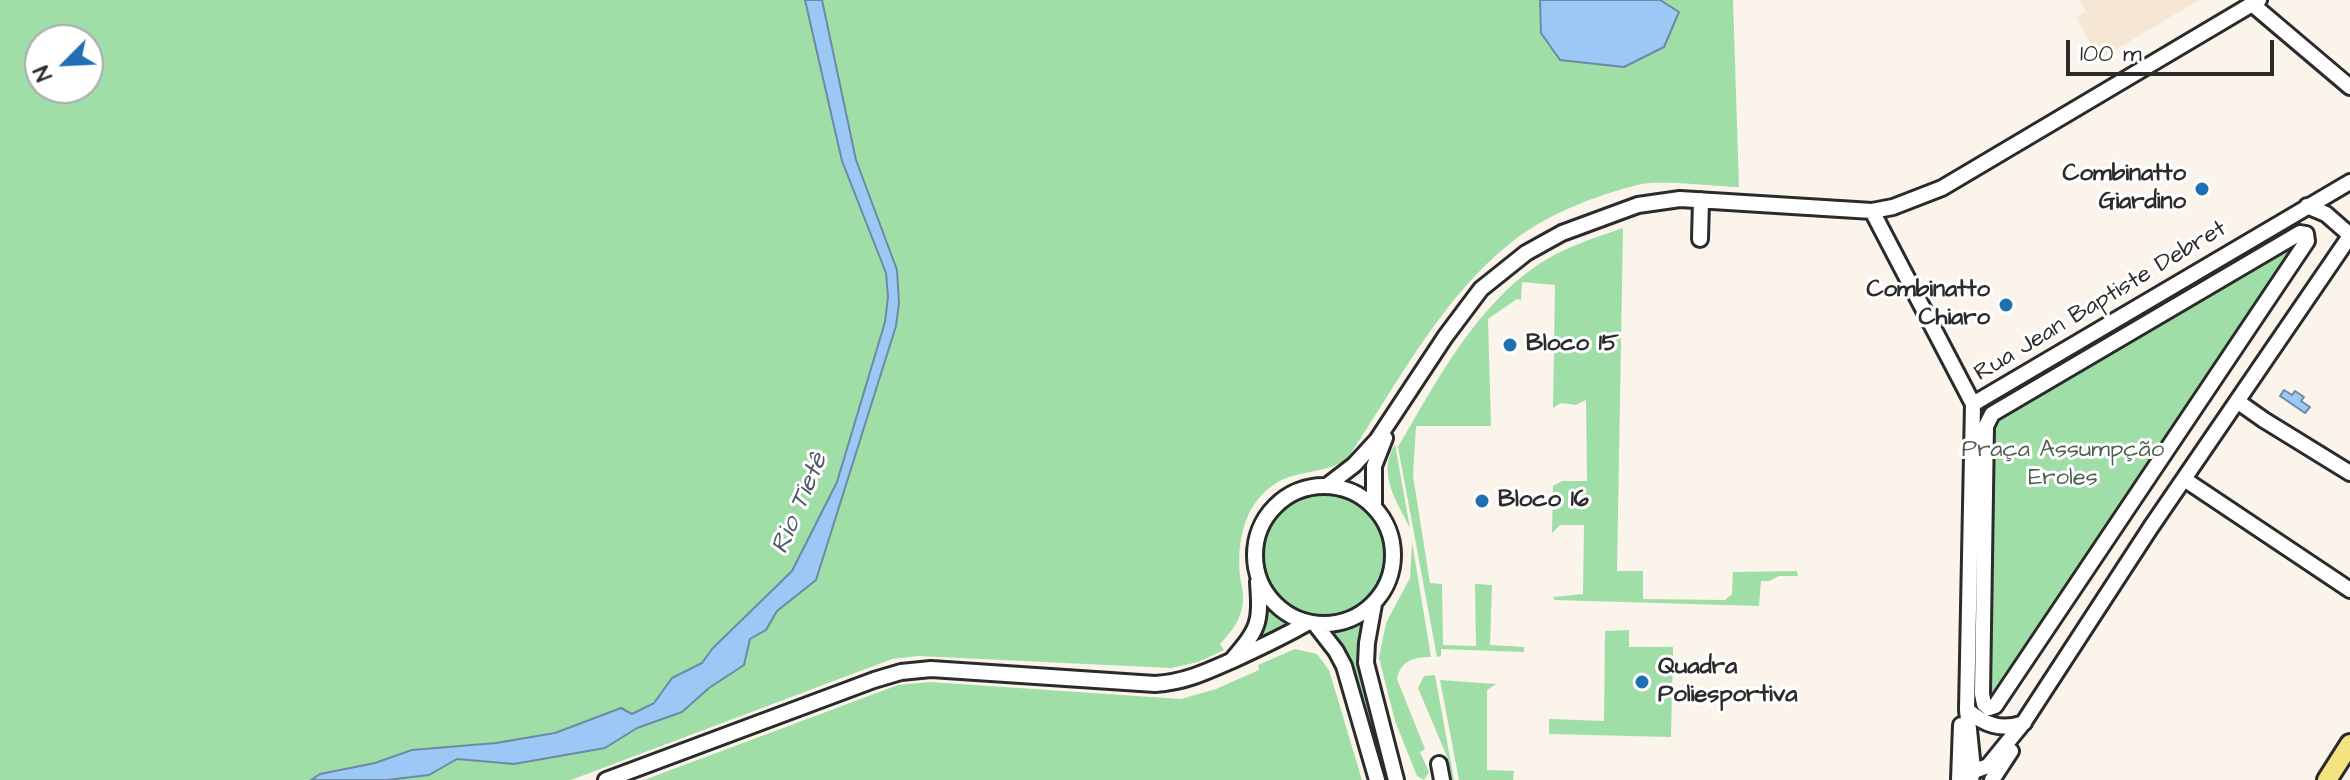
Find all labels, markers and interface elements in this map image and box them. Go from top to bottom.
north arrow [24,24,104,104]
scale bar [2070,24,2278,74]
text: 100 m [2080,37,2142,71]
text: N [26,61,60,86]
place label: Combinatto Giardino [2063,161,2186,217]
marker: Combinatto Giardino [2193,180,2211,198]
street label: Rua Jean Baptiste Debret [1970,215,2232,389]
place label: Combinatto Chiaro [1867,277,1990,333]
marker: Combinatto Chiaro [1997,296,2015,314]
place label: Bloco 15 [1526,331,1619,359]
marker: Bloco 15 [1501,336,1519,354]
park label: Praça Assumpção Eroles [1962,437,2164,493]
water label: Rio Tietê [766,449,836,559]
place label: Bloco 16 [1498,487,1589,515]
marker: Bloco 16 [1473,492,1491,510]
place label: Quadra Poliesportiva [1658,654,1797,710]
marker: Quadra Poliesportiva [1633,673,1651,691]

